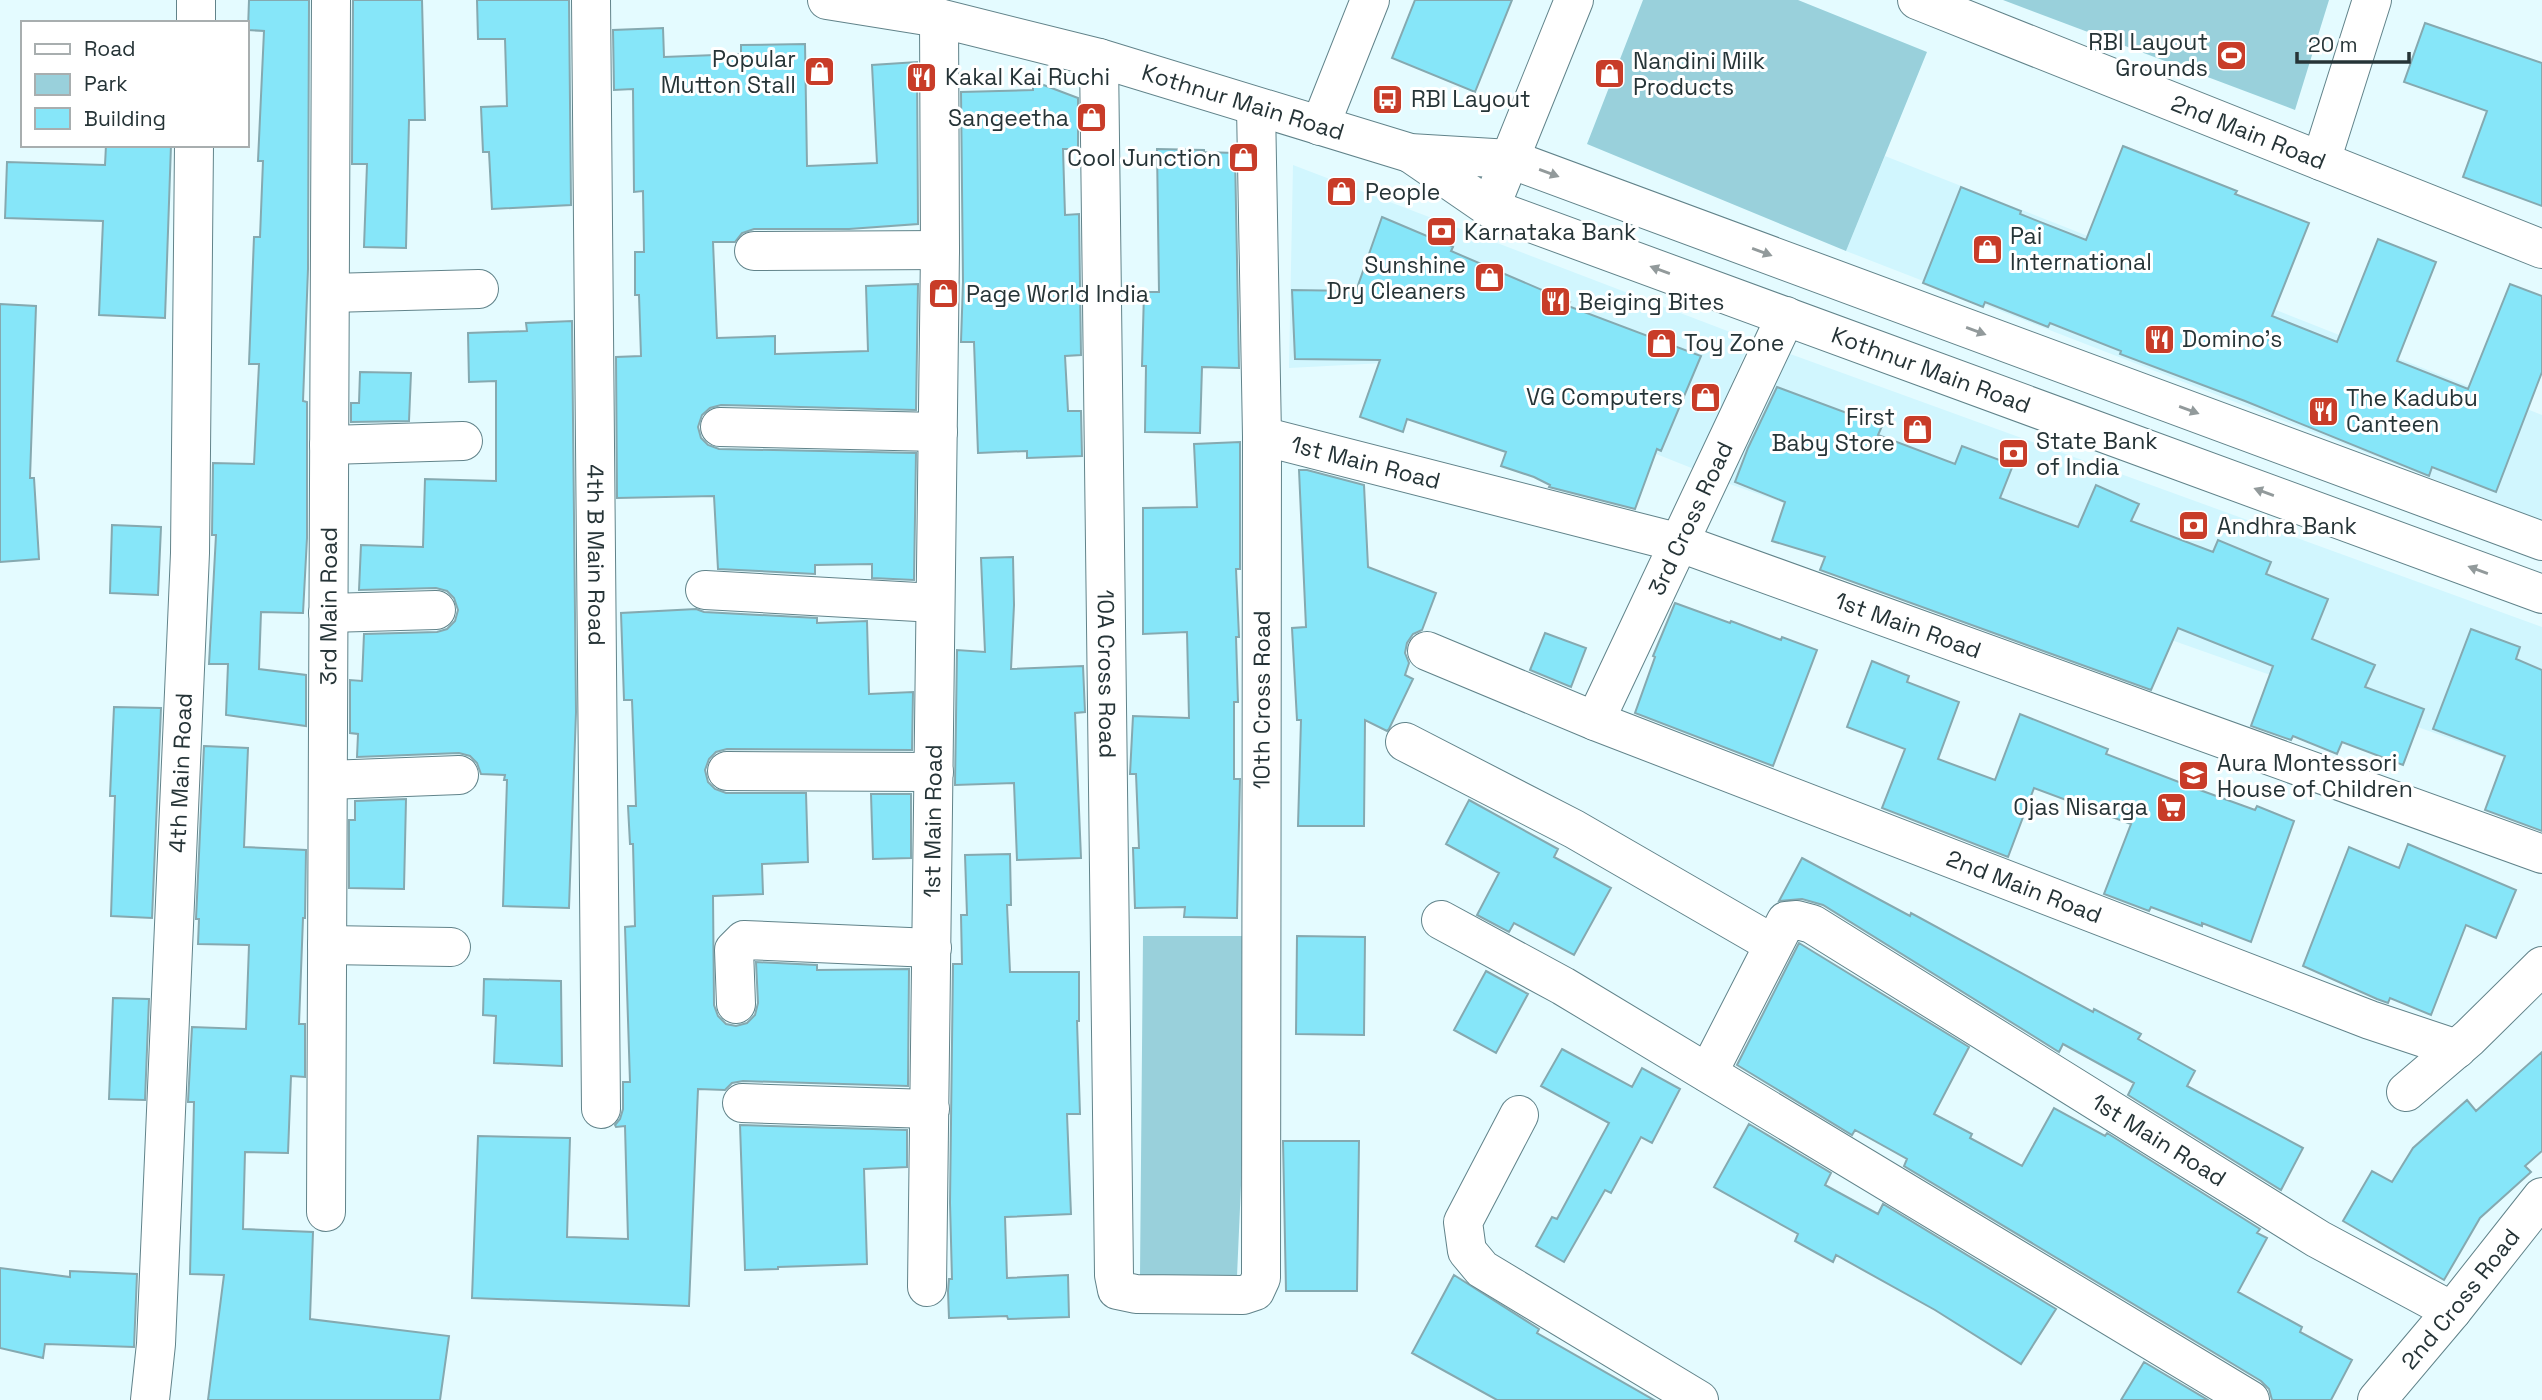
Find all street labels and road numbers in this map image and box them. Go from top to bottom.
street label: Kothnur Main Road [1138,57,1348,147]
street label: 2nd Main Road [2167,88,2330,176]
street label: Kothnur Main Road [1827,320,2035,420]
street label: 1st Main Road [1288,429,1444,496]
street label: 3rd Cross Road [1641,437,1740,600]
street label: 4th B Main Road [580,464,612,646]
street label: 3rd Main Road [313,527,344,685]
street label: 1st Main Road [1831,585,1985,665]
street label: 10A Cross Road [1091,590,1123,758]
street label: 10th Cross Road [1247,610,1277,789]
street label: 4th Main Road [162,692,199,854]
street label: 1st Main Road [917,744,949,898]
street label: 2nd Main Road [1942,843,2106,930]
street label: 1st Main Road [2086,1087,2232,1193]
street label: 2nd Cross Road [2394,1222,2526,1375]

